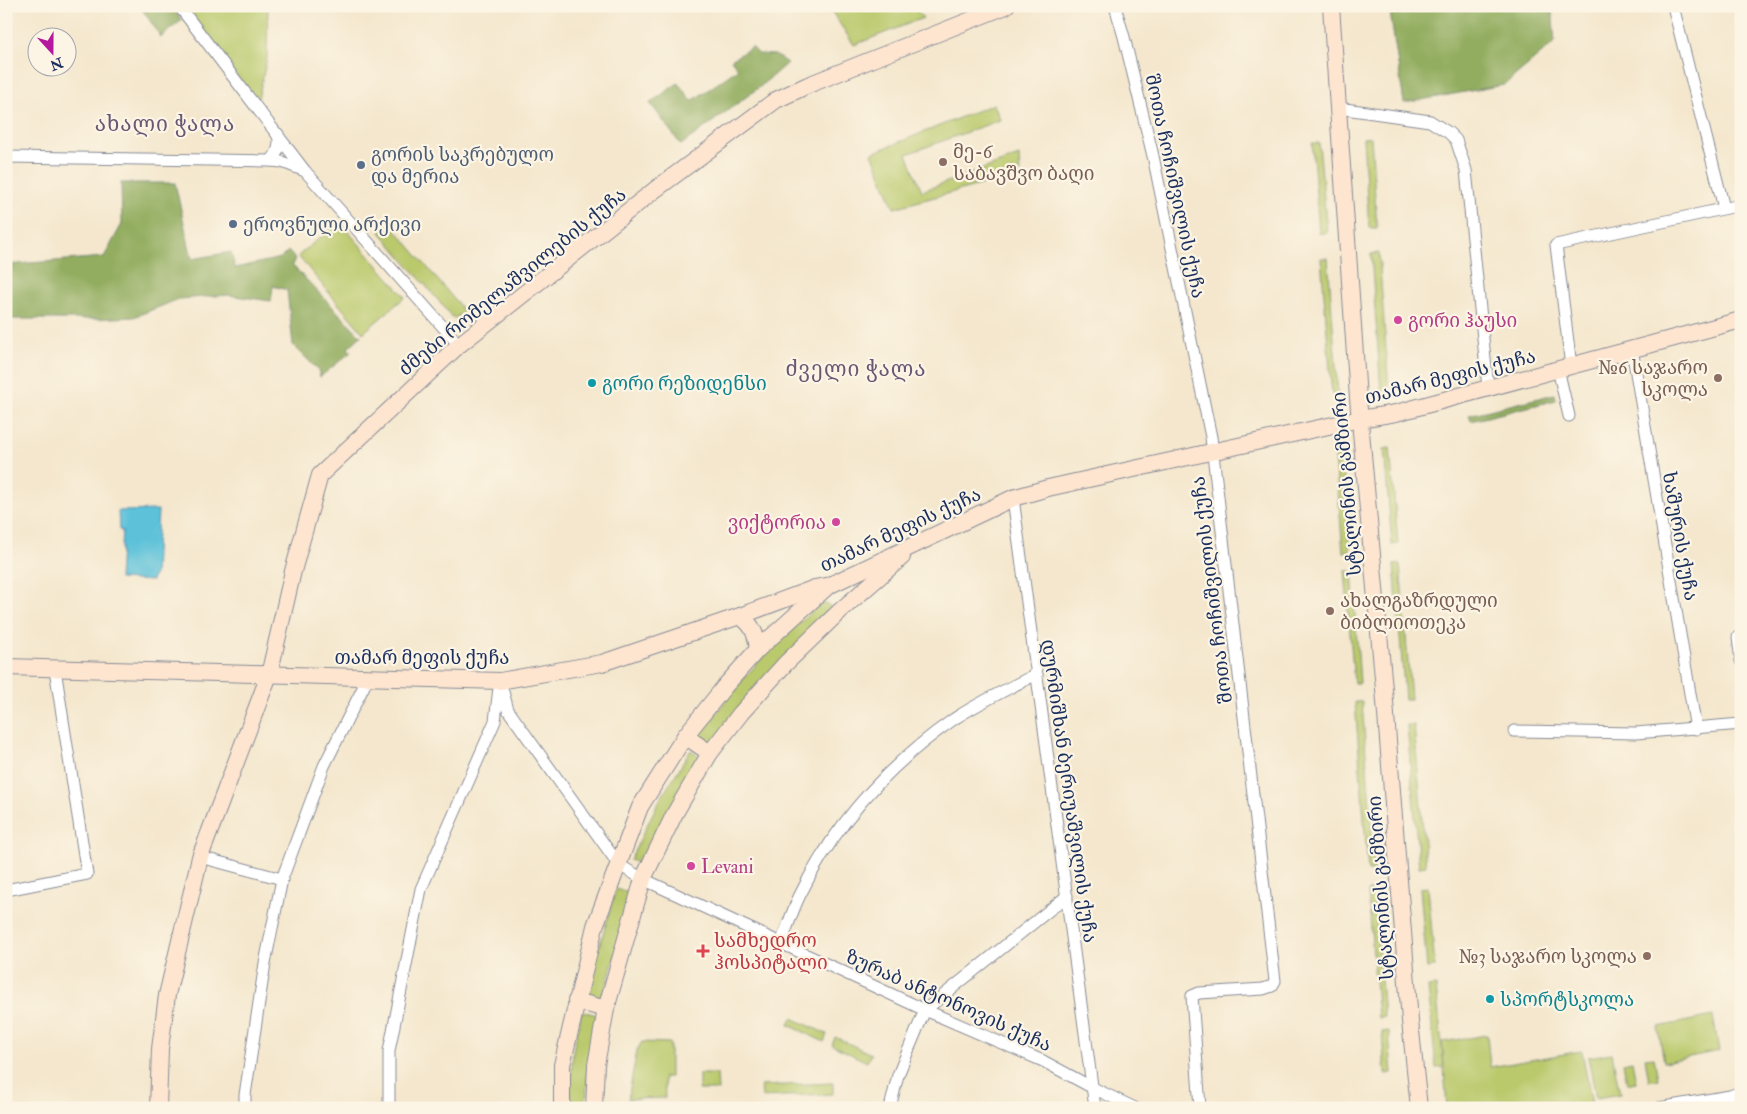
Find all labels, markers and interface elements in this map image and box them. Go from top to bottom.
north arrow [28,28,78,78]
text: N [47,53,66,74]
street label: შოთა ჩოჩიშვილის ქუჩა [1140,72,1211,300]
district label: ახალი ჭალა [95,111,235,138]
place label: მე-6 საბავშვო ბაღი [953,140,1095,186]
place label: გორის საკრებულო და მერია [371,143,554,189]
marker: მე-6 საბავშვო ბაღი [937,156,949,168]
marker: გორის საკრებულო და მერია [355,159,367,171]
street label: ძმები რომელაშვილების ქუჩა [394,182,631,381]
place label: ეროვნული არქივი [243,213,421,237]
marker: ეროვნული არქივი [227,218,239,230]
place label: გორი ჰაუსი [1408,309,1517,333]
marker: გორი ჰაუსი [1392,314,1404,326]
street label: თამარ მეფის ქუჩა [1362,344,1538,410]
district label: ძველი ჭალა [785,356,927,383]
place label: №6 საჯარო სკოლა [1598,356,1708,402]
place label: გორი რეზიდენსი [602,372,767,396]
marker: №6 საჯარო სკოლა [1712,372,1724,384]
marker: გორი რეზიდენსი [586,377,598,389]
street label: სტალინის გამზირი [1327,391,1367,577]
street label: ხაშურის ქუჩა [1657,470,1703,603]
street label: შოთა ჩოჩიშვილის ქუჩა [1186,475,1238,705]
street label: თამარ მეფის ქუჩა [816,482,985,578]
place label: ვიქტორია [728,511,826,535]
marker: ვიქტორია [830,516,842,528]
place label: ახალგაზრდული ბიბლიოთეკა [1340,589,1498,635]
marker: ახალგაზრდული ბიბლიოთეკა [1324,605,1336,617]
street label: დურმიშხან ბერიუაშვილის ქუჩა [1036,638,1102,944]
street label: თამარ მეფის ქუჩა [334,646,510,670]
street label: სტალინის გამზირი [1363,795,1399,981]
place label: Levani [701,855,753,879]
marker: Levani [685,860,697,872]
place label: სამხედრო ჰოსპიტალი [714,929,828,975]
marker: სამხედრო ჰოსპიტალი [696,944,710,958]
street label: ზურაბ ანტონოვის ქუჩა [842,945,1055,1057]
place label: №3 საჯარო სკოლა [1459,945,1637,969]
marker: №3 საჯარო სკოლა [1641,950,1653,962]
place label: სპორტსკოლა [1500,988,1634,1012]
marker: სპორტსკოლა [1484,993,1496,1005]

